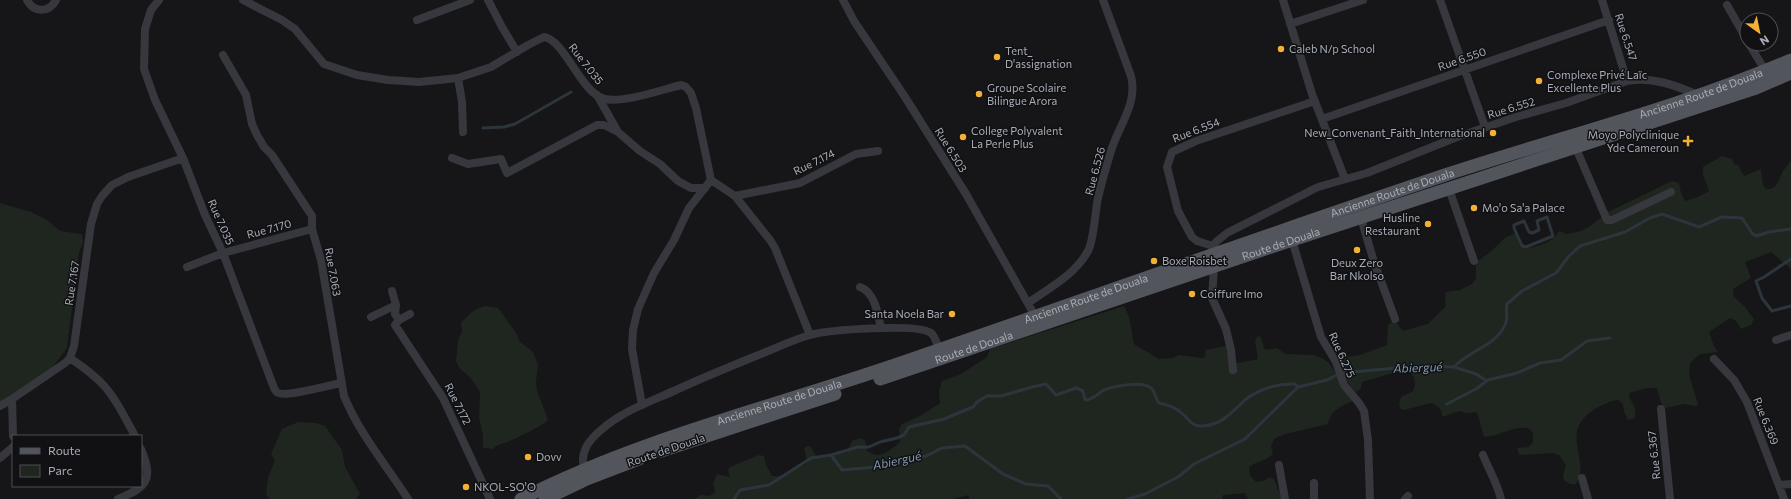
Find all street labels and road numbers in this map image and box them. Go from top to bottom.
street label: Rue 6.547 [1613,12,1640,62]
street label: Rue 7.035 [566,41,606,87]
street label: Rue 6.550 [1436,44,1488,73]
street label: Ancienne Route de Douala [1637,65,1764,121]
street label: Rue 6.552 [1485,94,1536,121]
street label: Rue 6.554 [1170,114,1222,145]
street label: Rue 6.503 [933,125,970,174]
street label: Rue 6.526 [1082,145,1107,196]
street label: Rue 7.174 [791,146,837,177]
street label: Ancienne Route de Douala [1328,165,1456,219]
street label: Rue 7.035 [206,197,237,247]
street label: Rue 7.170 [245,216,293,241]
street label: Route de Douala [1240,224,1321,262]
street label: Rue 7.063 [323,247,344,297]
street label: Rue 7.167 [62,259,81,306]
street label: Ancienne Route de Douala [1022,271,1149,326]
street label: Route de Douala [933,328,1014,366]
street label: Rue 6.275 [1327,330,1358,380]
street label: Ancienne Route de Douala [715,376,843,427]
street label: Rue 7.172 [442,381,474,427]
street label: Rue 6.369 [1751,395,1782,447]
street label: Route de Douala [625,430,706,469]
street label: Rue 6.367 [1644,430,1663,480]

